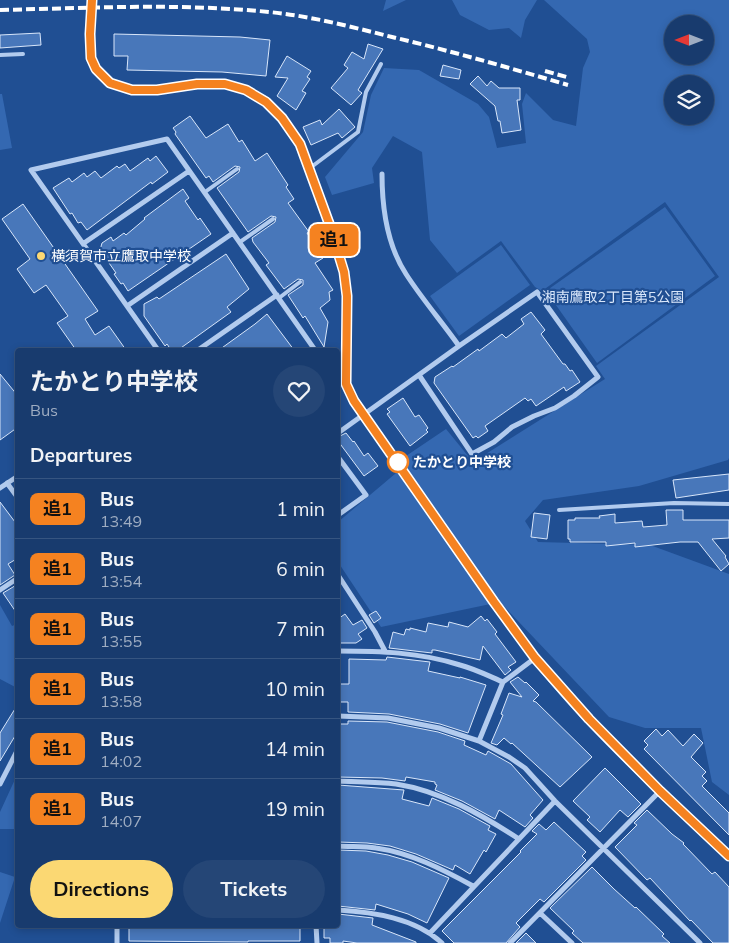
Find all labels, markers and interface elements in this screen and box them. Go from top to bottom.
north arrow [664,15,714,65]
map controls [664,15,714,125]
button: layers [664,75,714,125]
line badge: 追1 [312,224,356,256]
text: 追1 [320,228,348,251]
place label: 横須賀市立鷹取中学校 [51,247,191,265]
marker: 横須賀市立鷹取中学校 [35,250,47,262]
park label: 湘南鷹取2丁目第5公園 [542,288,684,306]
button: heart [273,365,325,417]
text: たかとり中学校 [30,366,198,396]
text: Bus [30,400,58,420]
text: Departures [30,443,132,467]
marker: たかとり中学校 [387,451,409,473]
place label: たかとり中学校 [413,453,511,471]
text: Bus [100,487,134,511]
text: 追1 [43,497,72,520]
text: 1 min [276,497,325,521]
text: 13:49 [100,511,142,531]
text: Bus [100,547,134,571]
text: 追1 [43,557,72,580]
text: 6 min [276,557,325,581]
text: 13:54 [100,571,142,591]
text: Bus [100,607,134,631]
text: 追1 [43,617,72,640]
text: 7 min [276,617,325,641]
text: 13:55 [100,631,142,651]
text: Bus [100,667,134,691]
text: 追1 [43,677,72,700]
text: 10 min [265,677,325,701]
text: 13:58 [100,691,142,711]
text: Bus [100,727,134,751]
text: 追1 [43,737,72,760]
text: 14 min [265,737,325,761]
text: 14:02 [100,751,142,771]
text: Bus [100,787,134,811]
text: 追1 [43,797,72,820]
text: 19 min [265,797,325,821]
text: 14:07 [100,811,142,831]
button: Directions [30,860,173,918]
button: Tickets [183,860,325,918]

